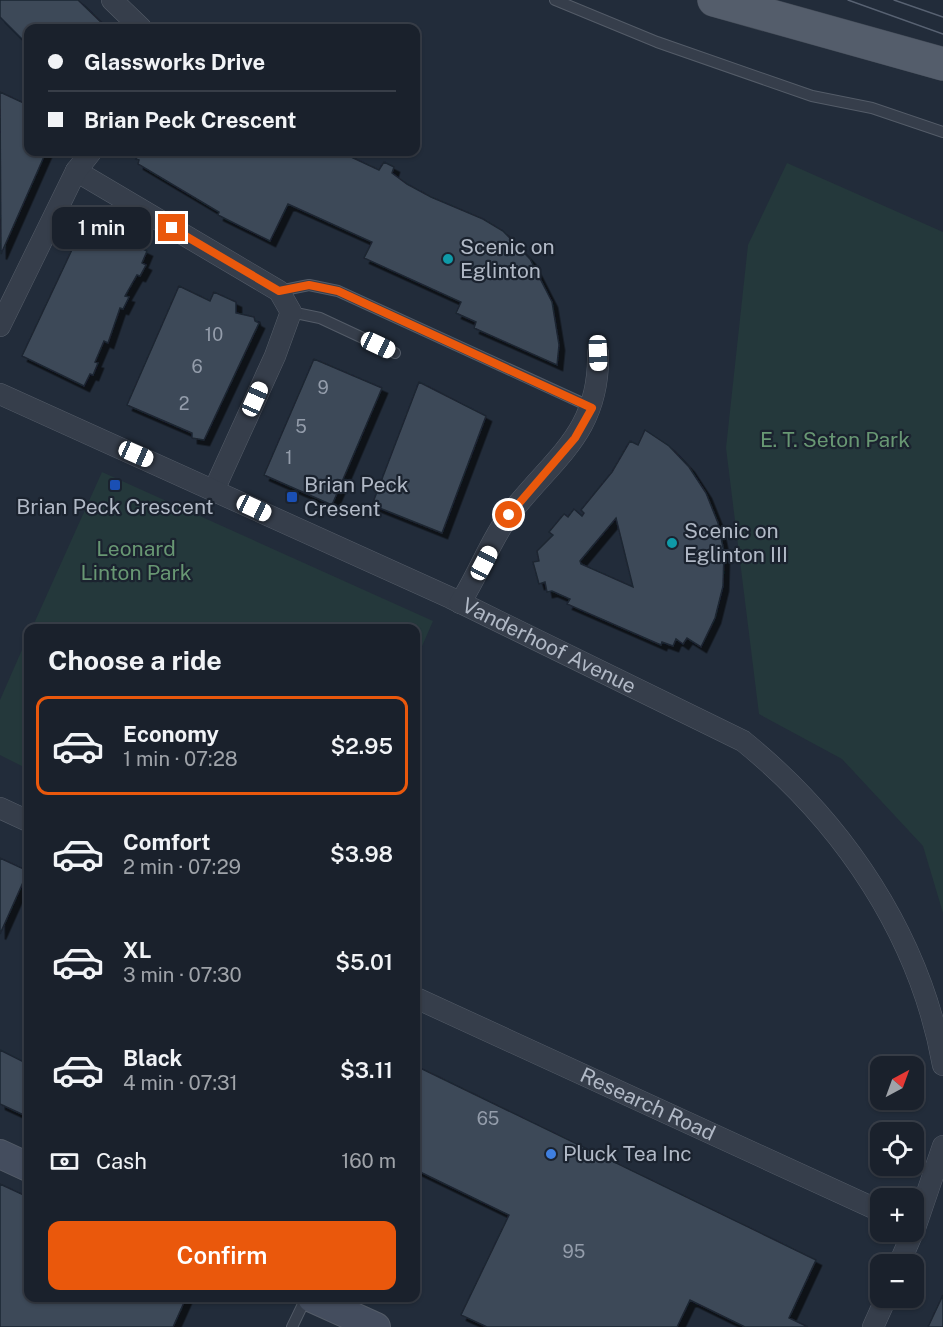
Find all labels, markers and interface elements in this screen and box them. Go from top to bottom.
text: Glassworks Drive [84,49,265,75]
text: Brian Peck Crescent [84,107,296,133]
callout: 1 min [52,207,151,249]
route end [158,214,185,241]
text: 1 min [78,216,125,240]
place label: Scenic on Eglinton [460,234,555,283]
marker: Scenic on Eglinton [441,252,455,266]
house number: 10 [205,324,223,345]
car [358,329,398,361]
car [588,335,608,371]
house number: 6 [191,356,203,377]
house number: 9 [317,377,329,398]
car [239,379,271,419]
house number: 2 [179,393,189,414]
house number: 5 [295,416,307,437]
park label: E. T. Seton Park [760,427,910,452]
car [116,438,156,470]
house number: 1 [285,447,293,468]
place label: Brian Peck Cresent [304,472,409,521]
marker: Brian Peck Crescent [108,478,122,492]
marker: Brian Peck Cresent [285,490,299,504]
car [234,492,274,524]
place label: Brian Peck Crescent [16,494,214,519]
route start [495,501,522,528]
place label: Scenic on Eglinton III [684,518,788,567]
park label: Leonard Linton Park [81,536,192,585]
marker: Scenic on Eglinton III [665,536,679,550]
car [468,543,500,583]
street label: Vanderhoof Avenue [458,592,640,699]
text: Choose a ride [48,644,222,676]
icon: car [51,719,105,773]
text: Economy [123,721,219,747]
text: $2.95 [331,733,393,759]
text: 1 min · 07:28 [123,747,238,771]
icon: car [51,827,105,881]
text: Comfort [123,829,210,855]
text: $3.98 [330,841,393,867]
text: 2 min · 07:29 [123,855,241,879]
icon: car [51,935,105,989]
text: XL [123,937,151,963]
text: $5.01 [335,949,393,975]
text: 3 min · 07:30 [123,963,242,987]
icon: car [51,1043,105,1097]
text: Black [123,1045,182,1071]
north arrow [870,1056,924,1110]
map controls [870,1056,924,1308]
text: $3.11 [340,1057,393,1083]
street label: Research Road [576,1062,720,1146]
text: 4 min · 07:31 [123,1071,238,1095]
house number: 65 [477,1108,499,1129]
button: locate [870,1122,924,1176]
place label: Pluck Tea Inc [563,1141,692,1166]
icon: cash [48,1145,81,1178]
marker: Pluck Tea Inc [544,1147,558,1161]
text: Cash [96,1148,147,1174]
text: 160 m [341,1149,396,1173]
button: + [870,1188,924,1242]
button: Confirm [48,1221,396,1290]
house number: 95 [563,1241,585,1262]
button: − [870,1254,924,1308]

